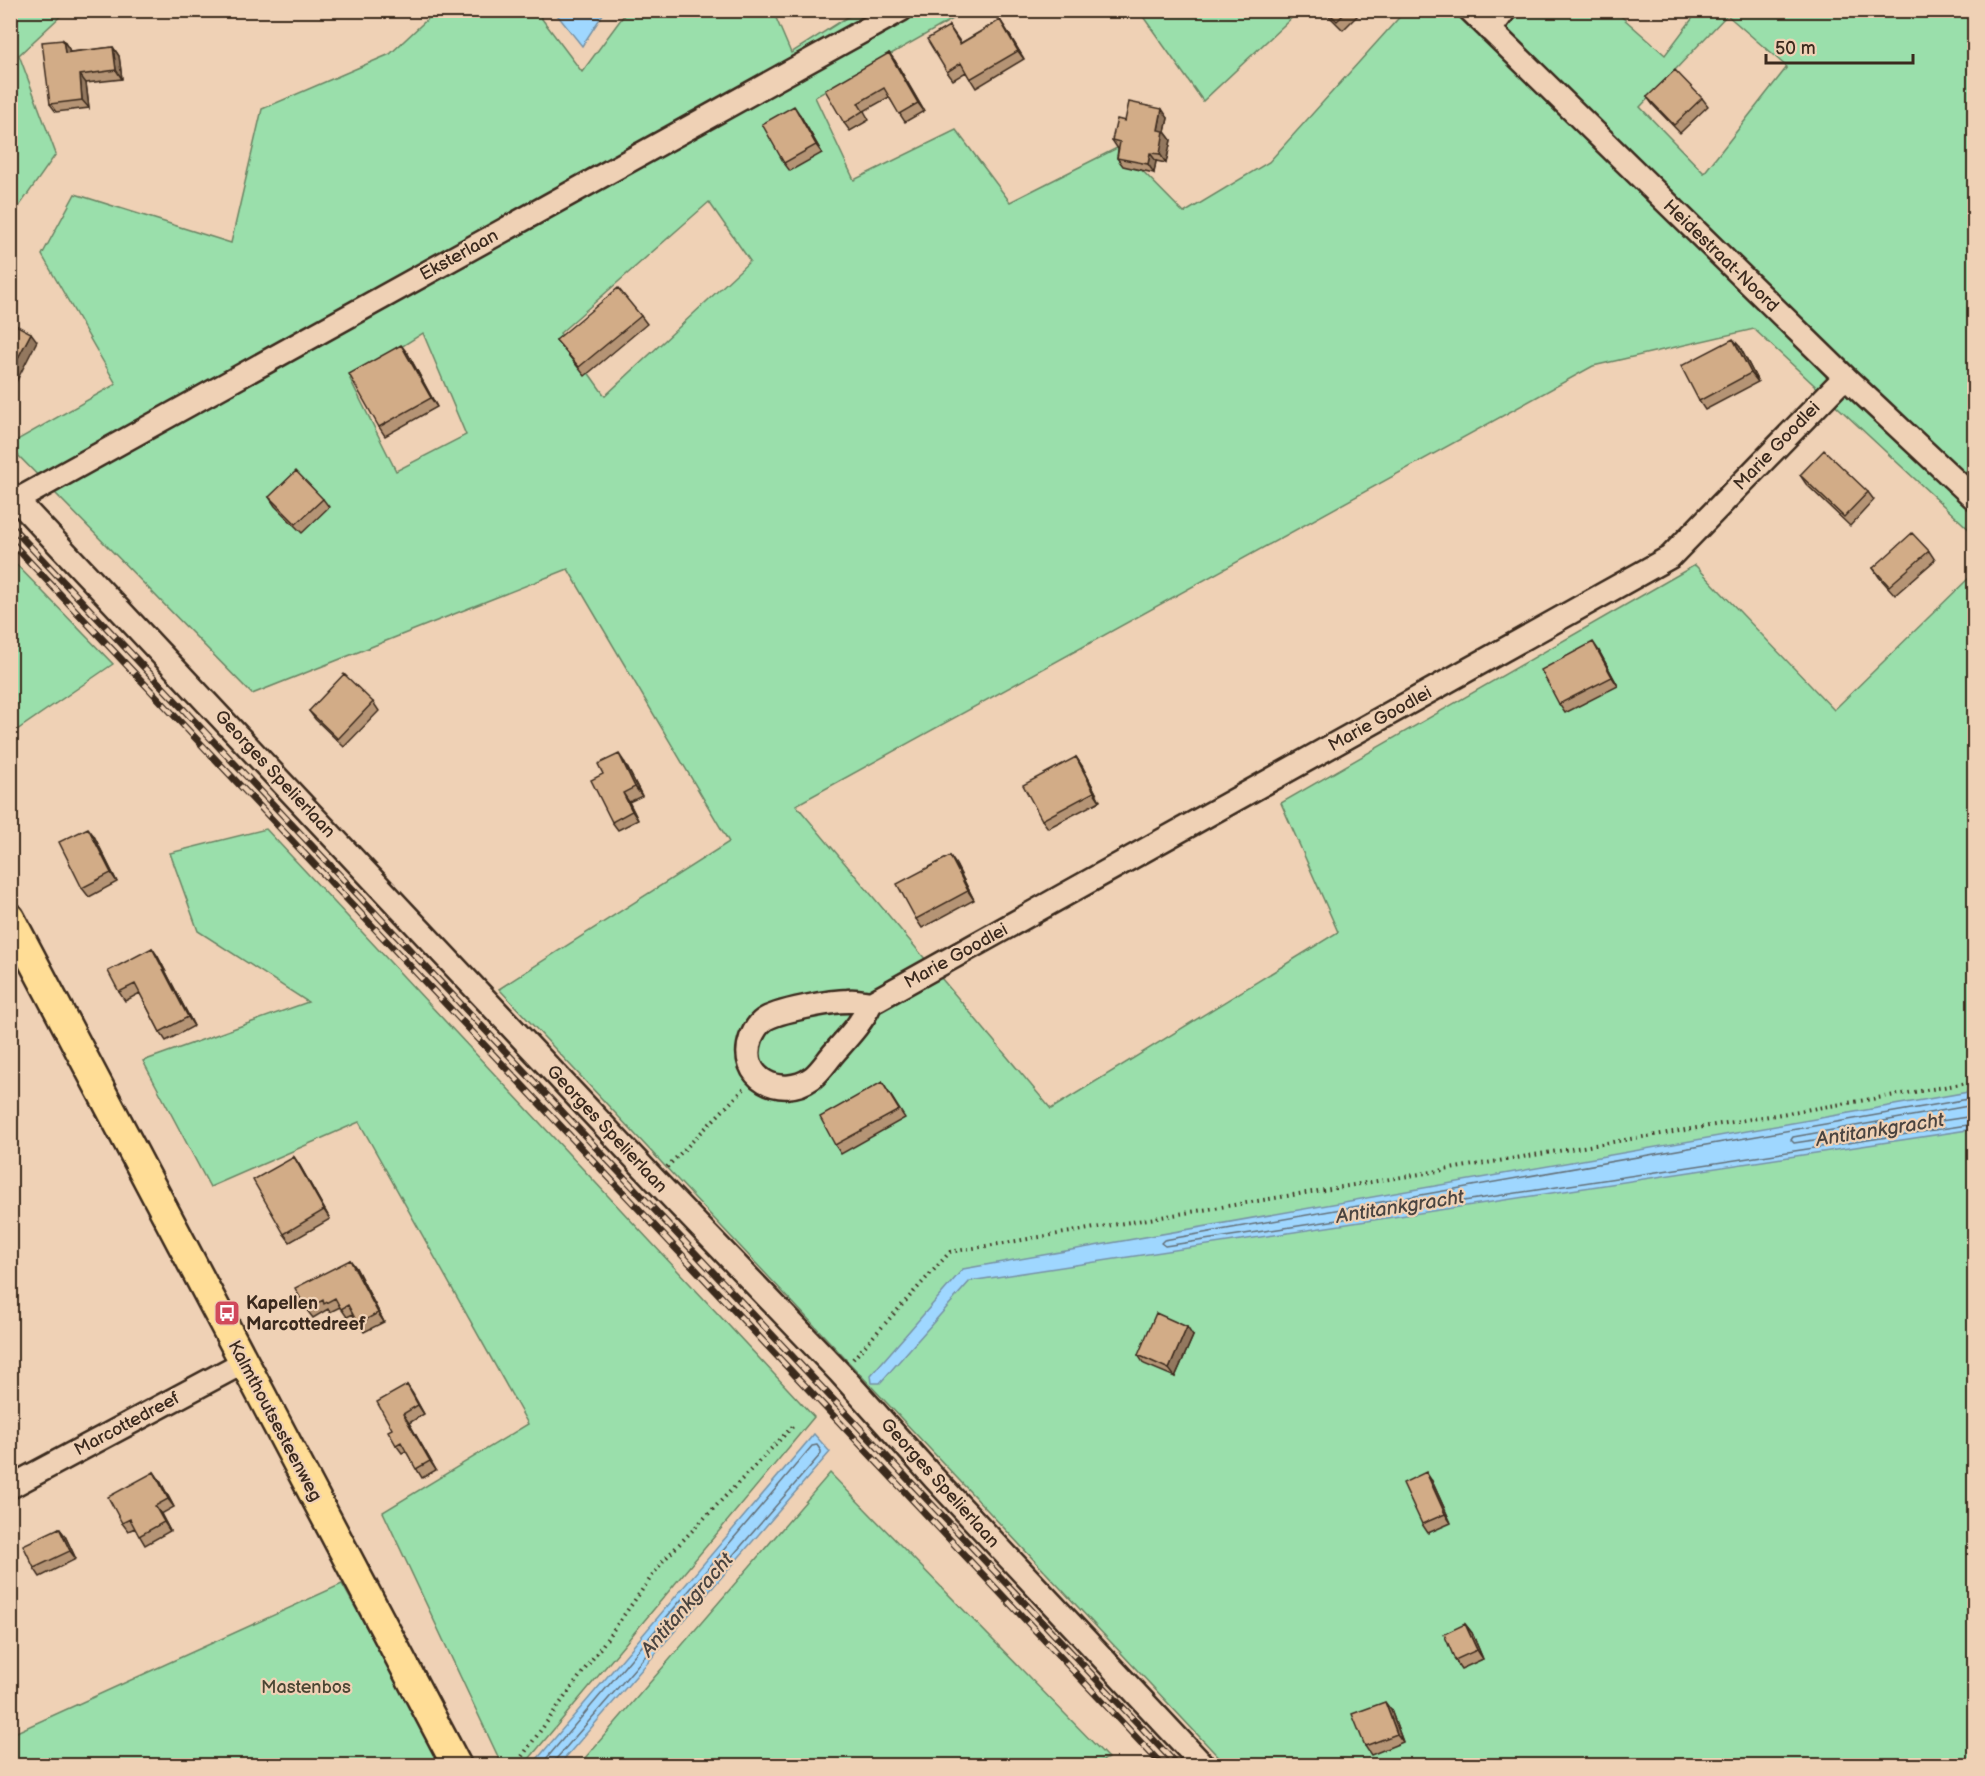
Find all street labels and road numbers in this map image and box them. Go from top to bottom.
street label: Heidestraat-Noord [1659,195,1783,317]
street label: Eksterlaan [416,225,502,285]
street label: Marie Goodlei [1729,397,1825,495]
street label: Marie Goodlei [1325,682,1435,756]
street label: Georges Spelierlaan [210,706,340,842]
street label: Marie Goodlei [901,919,1011,993]
street label: Georges Spelierlaan [542,1061,672,1197]
street label: Kalmthoutsesteenweg [224,1337,326,1505]
street label: Marcottedreef [71,1387,184,1461]
street label: Georges Spelierlaan [876,1414,1004,1552]

